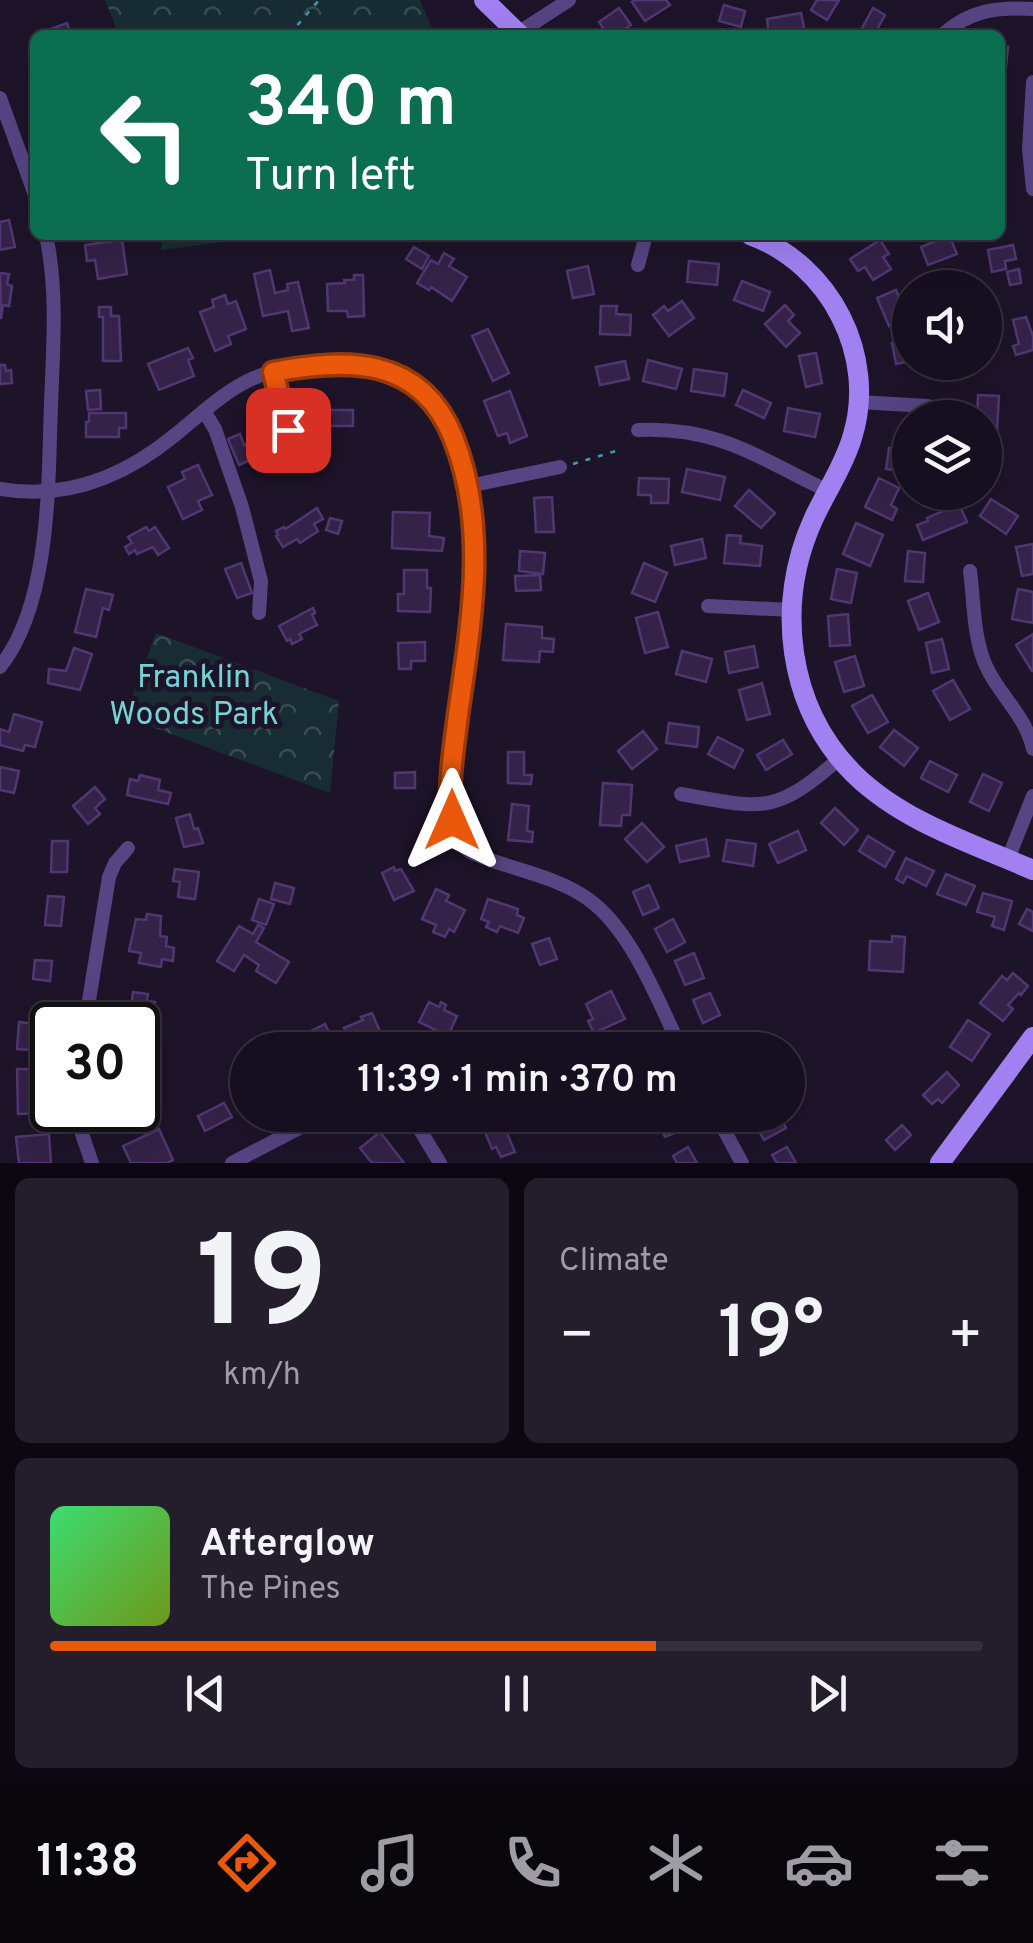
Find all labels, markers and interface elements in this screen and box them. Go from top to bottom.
text: 340 m [245,62,457,151]
icon: left [80,70,210,200]
text: Turn left [245,149,416,206]
map controls [892,270,1002,510]
button: sound [892,270,1002,380]
pin [246,388,331,473]
button: layers [892,400,1002,510]
icon: arrive [261,403,316,458]
park label: Franklin Woods Park [109,659,279,736]
position arrow [400,768,504,872]
speed limit sign: 30 [30,1002,160,1132]
text: 11:39 · 1 min · 370 m [357,1057,678,1106]
text: 19 [196,1208,328,1373]
text: Climate [559,1242,669,1282]
text: 19° [718,1290,824,1385]
text: − [559,1303,594,1373]
text: + [948,1303,983,1373]
text: km/h [223,1356,301,1396]
text: Afterglow [200,1521,375,1570]
text: The Pines [200,1570,341,1610]
icon: previous [178,1666,233,1721]
icon: pause [489,1666,544,1721]
icon: next [800,1666,855,1721]
icon: directions [212,1828,282,1898]
icon: music [355,1828,425,1898]
icon: phone [498,1828,568,1898]
icon: climate [641,1828,711,1898]
icon: car [784,1828,854,1898]
icon: filters [927,1828,997,1898]
text: 11:38 [36,1835,139,1892]

